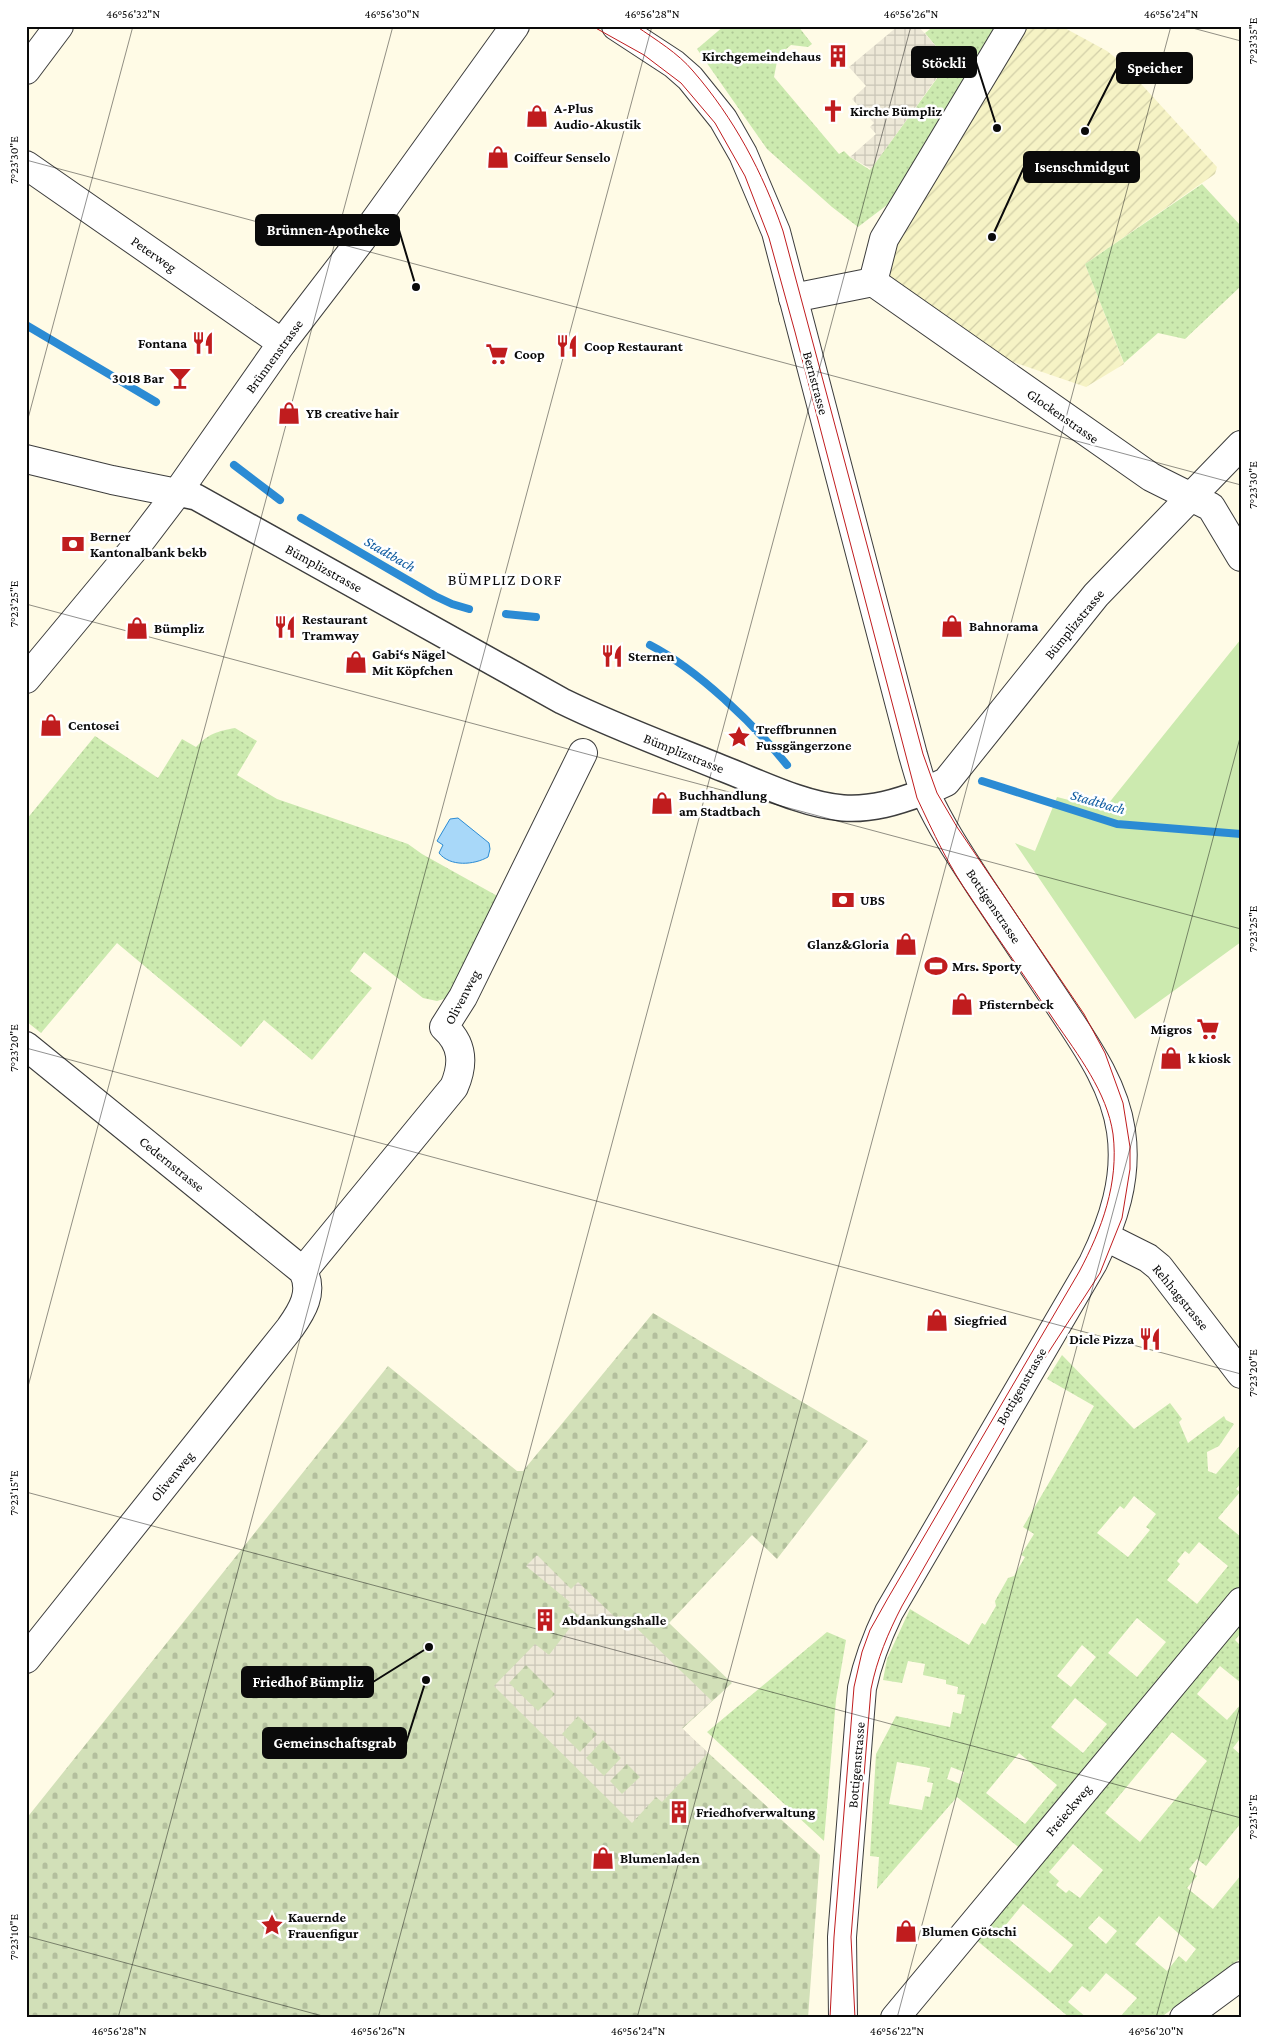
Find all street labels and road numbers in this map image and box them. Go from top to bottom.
street label: Peterweg [128,233,180,276]
street label: Brünnenstrasse [242,316,306,396]
street label: Bernstrasse [800,350,832,416]
street label: Glockenstrasse [1024,385,1102,447]
street label: Bümplizstrasse [283,540,365,596]
street label: Bümplizstrasse [1041,586,1107,662]
street label: Bümplizstrasse [641,730,727,776]
street label: Bottigenstrasse [963,866,1025,946]
street label: Olivenweg [441,967,483,1027]
street label: Cedernstrasse [136,1133,208,1195]
street label: Rehhagstrasse [1149,1261,1213,1333]
street label: Bottigenstrasse [992,1345,1050,1427]
street label: Olivenweg [147,1448,197,1504]
street label: Bottigenstrasse [844,1721,868,1809]
street label: Freieckweg [1042,1781,1094,1839]

